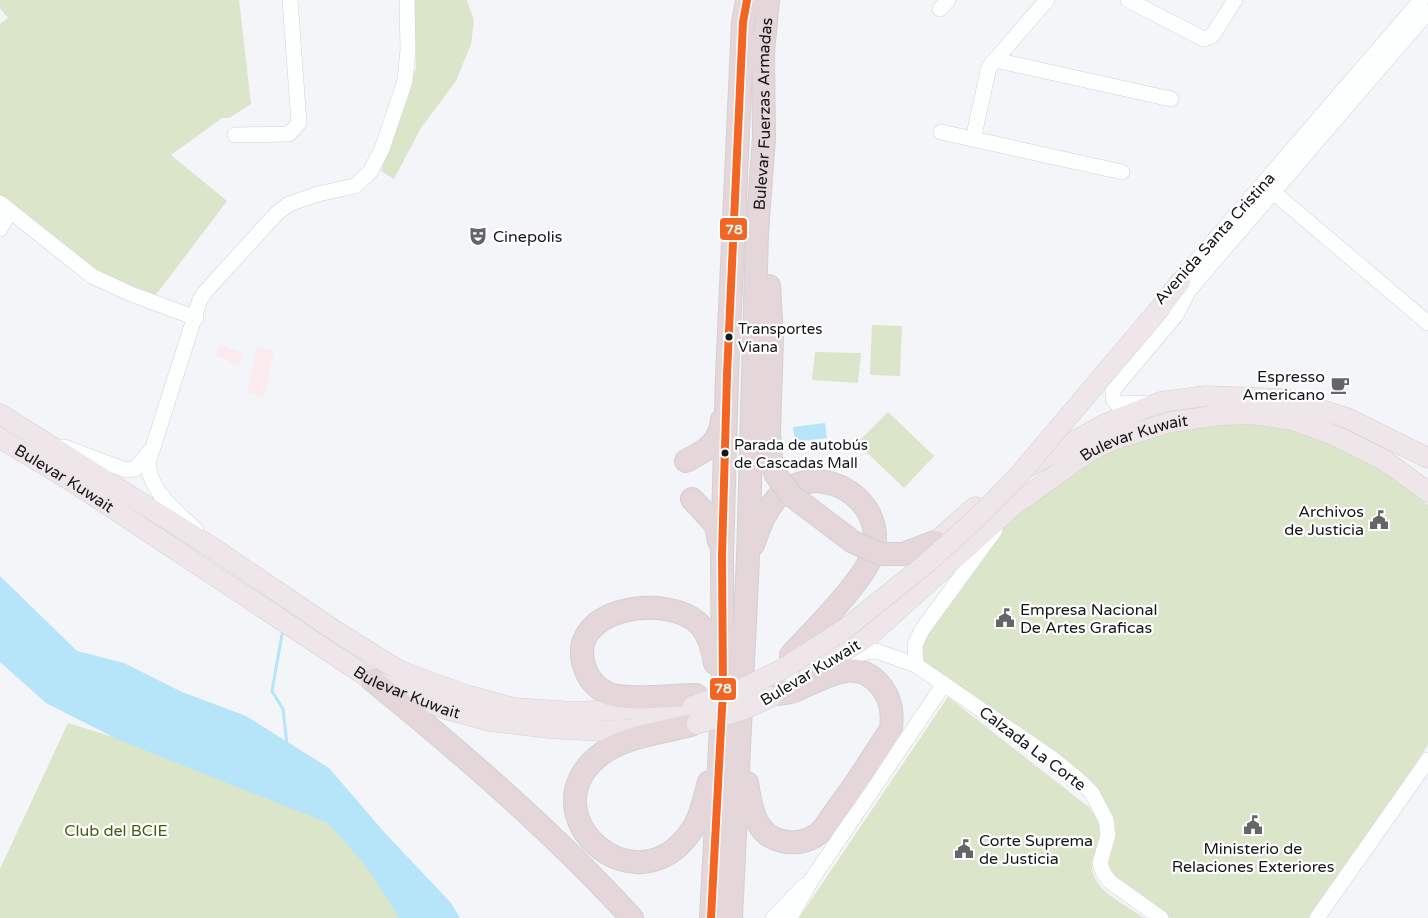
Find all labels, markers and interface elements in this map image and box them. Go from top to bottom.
street label: Bulevar Fuerzas Armadas [750,17,777,211]
street label: Avenida Santa Cristina [1150,168,1279,309]
line badge: 78 [719,217,748,241]
text: 78 [725,221,743,238]
theatre icon: Cinepolis [467,225,489,247]
place label: Cinepolis [493,227,562,247]
place label: Transportes Viana [738,320,822,356]
marker: Transportes Viana [724,332,734,342]
place label: Espresso Americano [1242,367,1325,405]
cafe icon: Espresso Americano [1329,374,1351,396]
street label: Bulevar Kuwait [1076,411,1189,466]
place label: Parada de autobús de Cascadas Mall [734,436,868,472]
street label: Bulevar Kuwait [11,440,118,517]
marker: Parada de autobús de Cascadas Mall [720,448,730,458]
place label: Archivos de Justicia [1284,502,1364,540]
public building icon: Archivos de Justicia [1368,509,1390,531]
place label: Empresa Nacional De Artes Graficas [1020,600,1157,638]
public building icon: Empresa Nacional De Artes Graficas [994,607,1016,629]
street label: Bulevar Kuwait [757,635,864,711]
street label: Bulevar Kuwait [350,662,462,723]
line badge: 78 [709,677,737,701]
text: 78 [714,680,732,697]
street label: Calzada La Corte [975,702,1090,795]
public building icon: Ministerio de Relaciones Exteriores [1242,814,1264,836]
park label: Club del BCIE [64,821,168,841]
place label: Corte Suprema de Justicia [979,831,1093,869]
public building icon: Corte Suprema de Justicia [953,838,975,860]
place label: Ministerio de Relaciones Exteriores [1172,839,1334,877]

